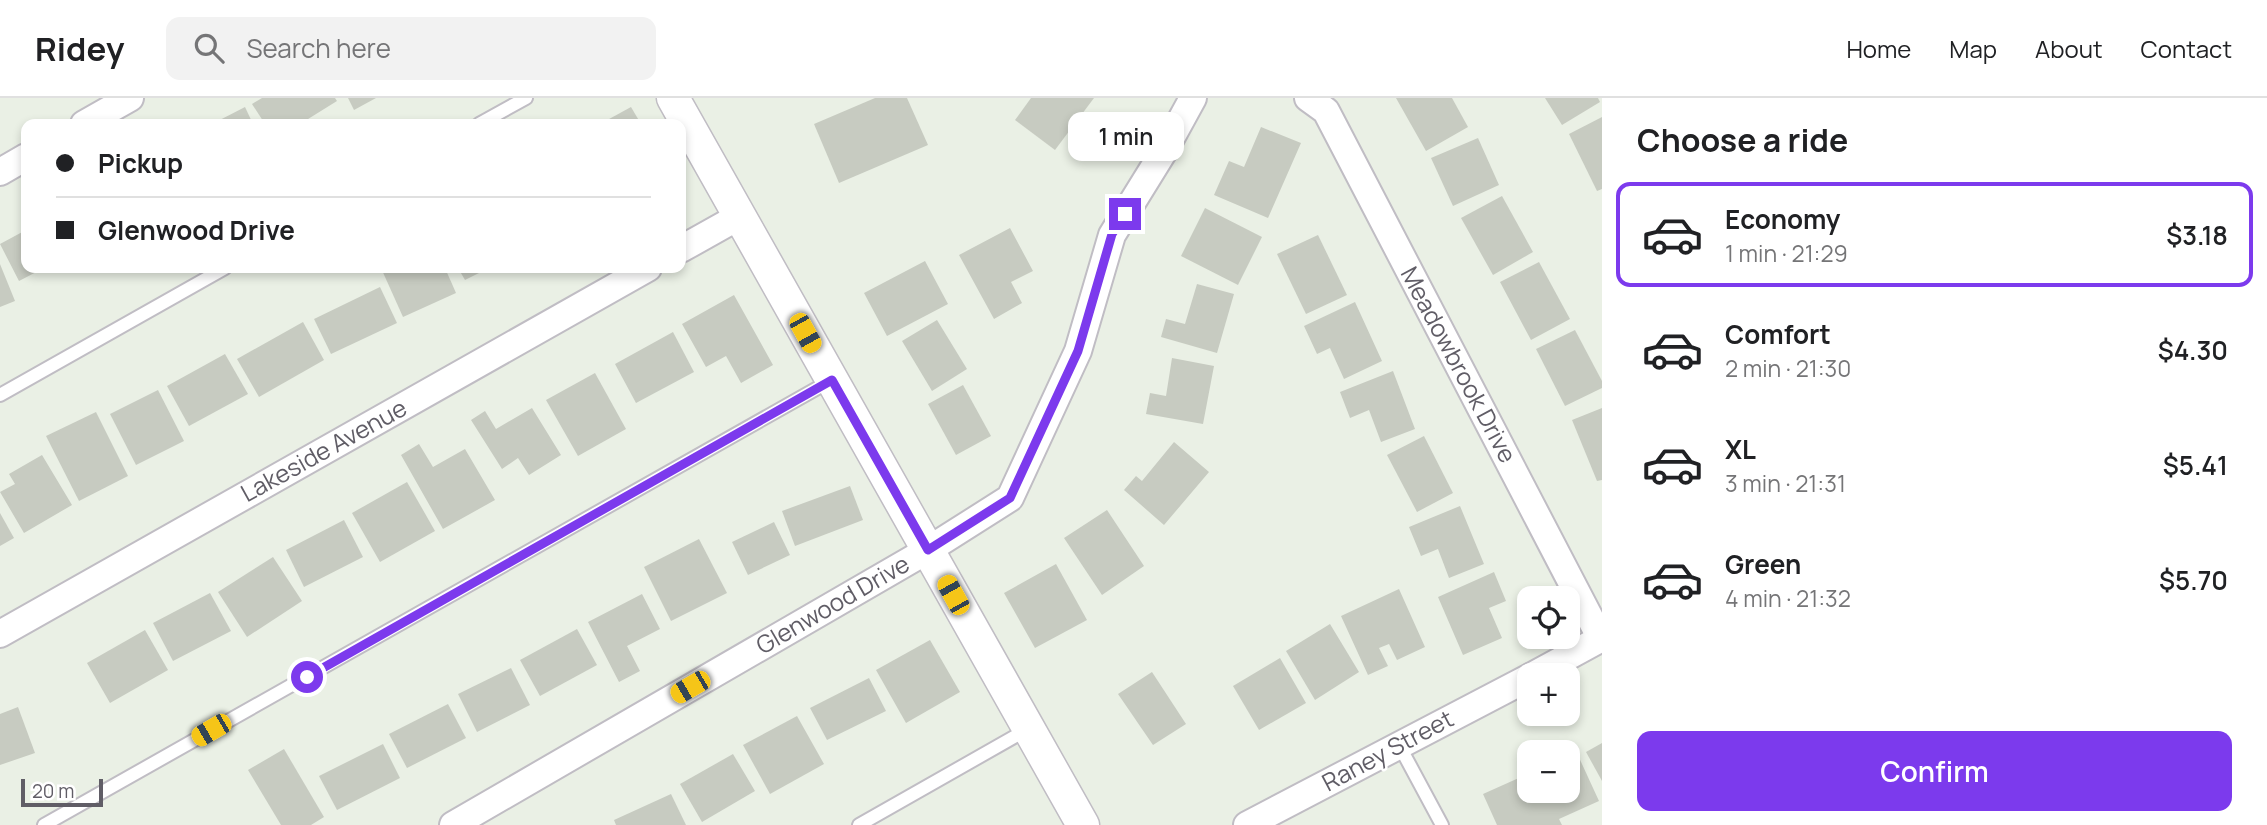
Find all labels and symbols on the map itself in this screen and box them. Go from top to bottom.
callout: 1 min [1067,113,1183,162]
route end [1109,198,1141,230]
street label: Meadowbrook Drive [1394,261,1525,468]
car [786,310,825,356]
street label: Lakeside Avenue [235,390,412,509]
street label: Glenwood Drive [750,546,915,661]
car [934,572,973,618]
route start [291,661,323,693]
car [667,667,714,707]
street label: Raney Street [1316,701,1459,798]
car [188,710,235,750]
scale bar [21,776,103,808]

